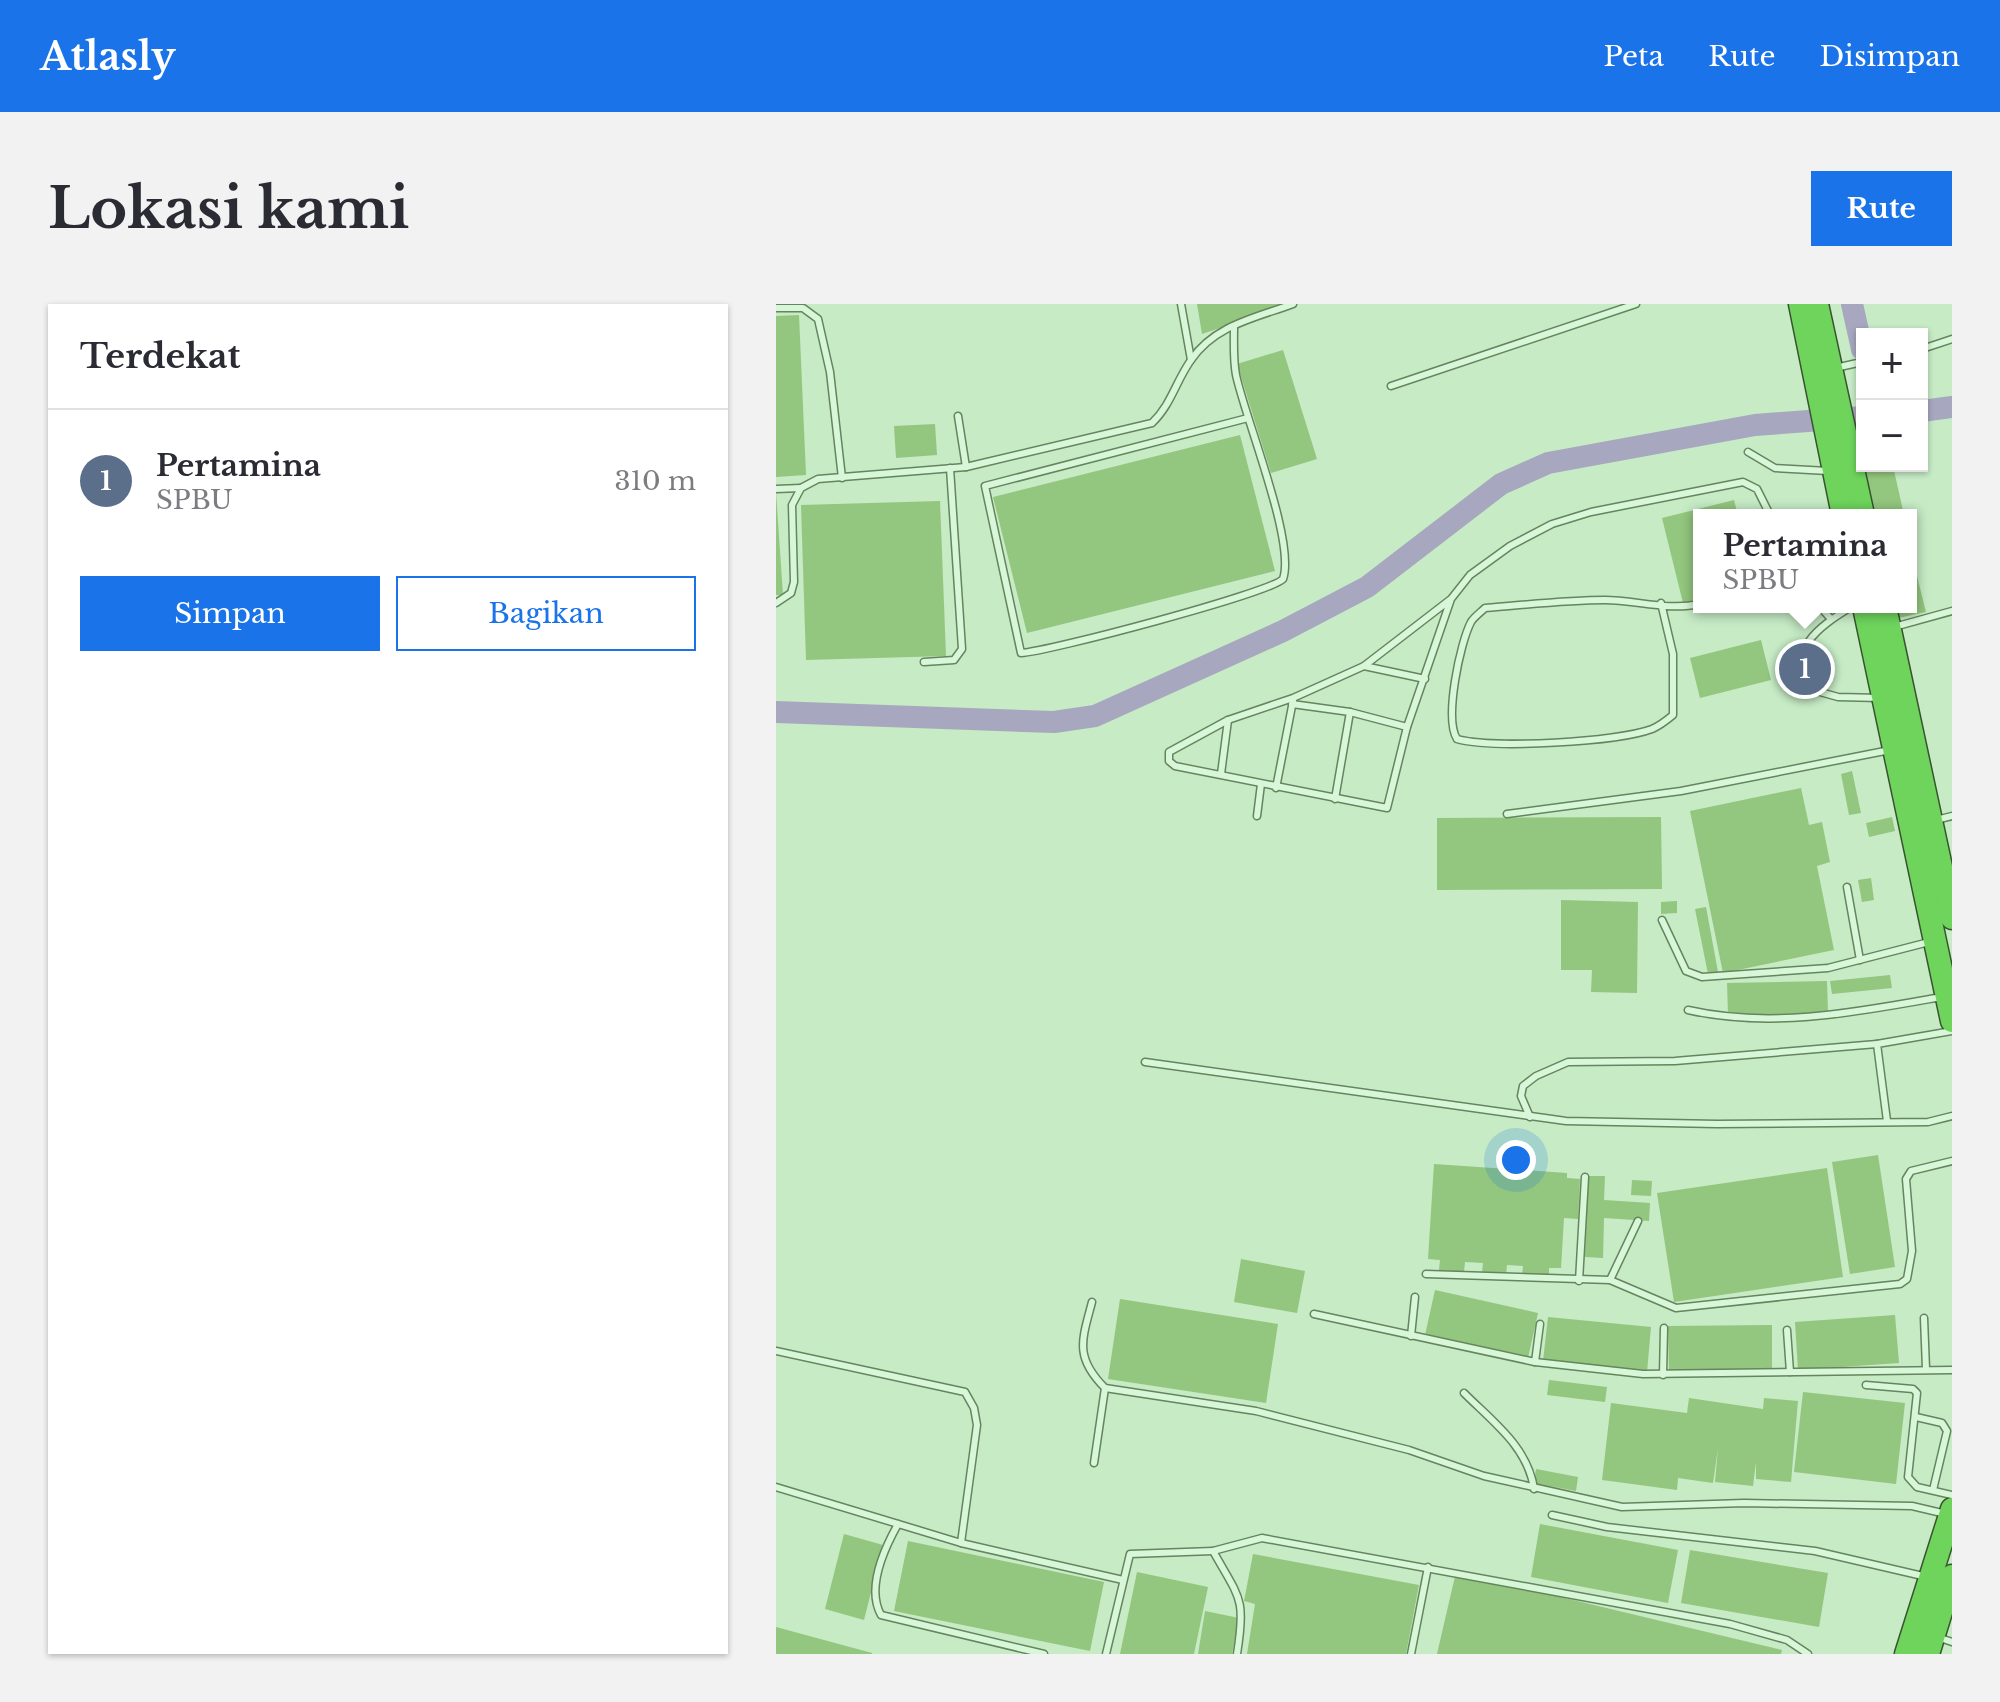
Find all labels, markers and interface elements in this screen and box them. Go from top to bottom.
text: Atlasly [40,33,175,80]
text: Peta [1604,39,1664,74]
text: Rute [1708,39,1776,74]
text: Disimpan [1820,39,1960,74]
button: Rute [1811,171,1952,246]
text: Lokasi kami [48,174,409,243]
map controls [1856,328,1928,472]
button: + [1856,328,1928,400]
text: Terdekat [80,335,241,377]
button: − [1856,400,1928,472]
text: Pertamina [156,447,321,484]
text: 1 [100,465,112,497]
text: 310 m [614,465,696,497]
text: SPBU [156,484,233,516]
popup [1693,509,1917,613]
text: Pertamina [1723,527,1887,564]
text: SPBU [1723,564,1799,596]
button: Simpan [80,576,380,651]
button: Bagikan [396,576,696,651]
pin: 1 [1779,639,1831,699]
your location [1496,1140,1536,1180]

